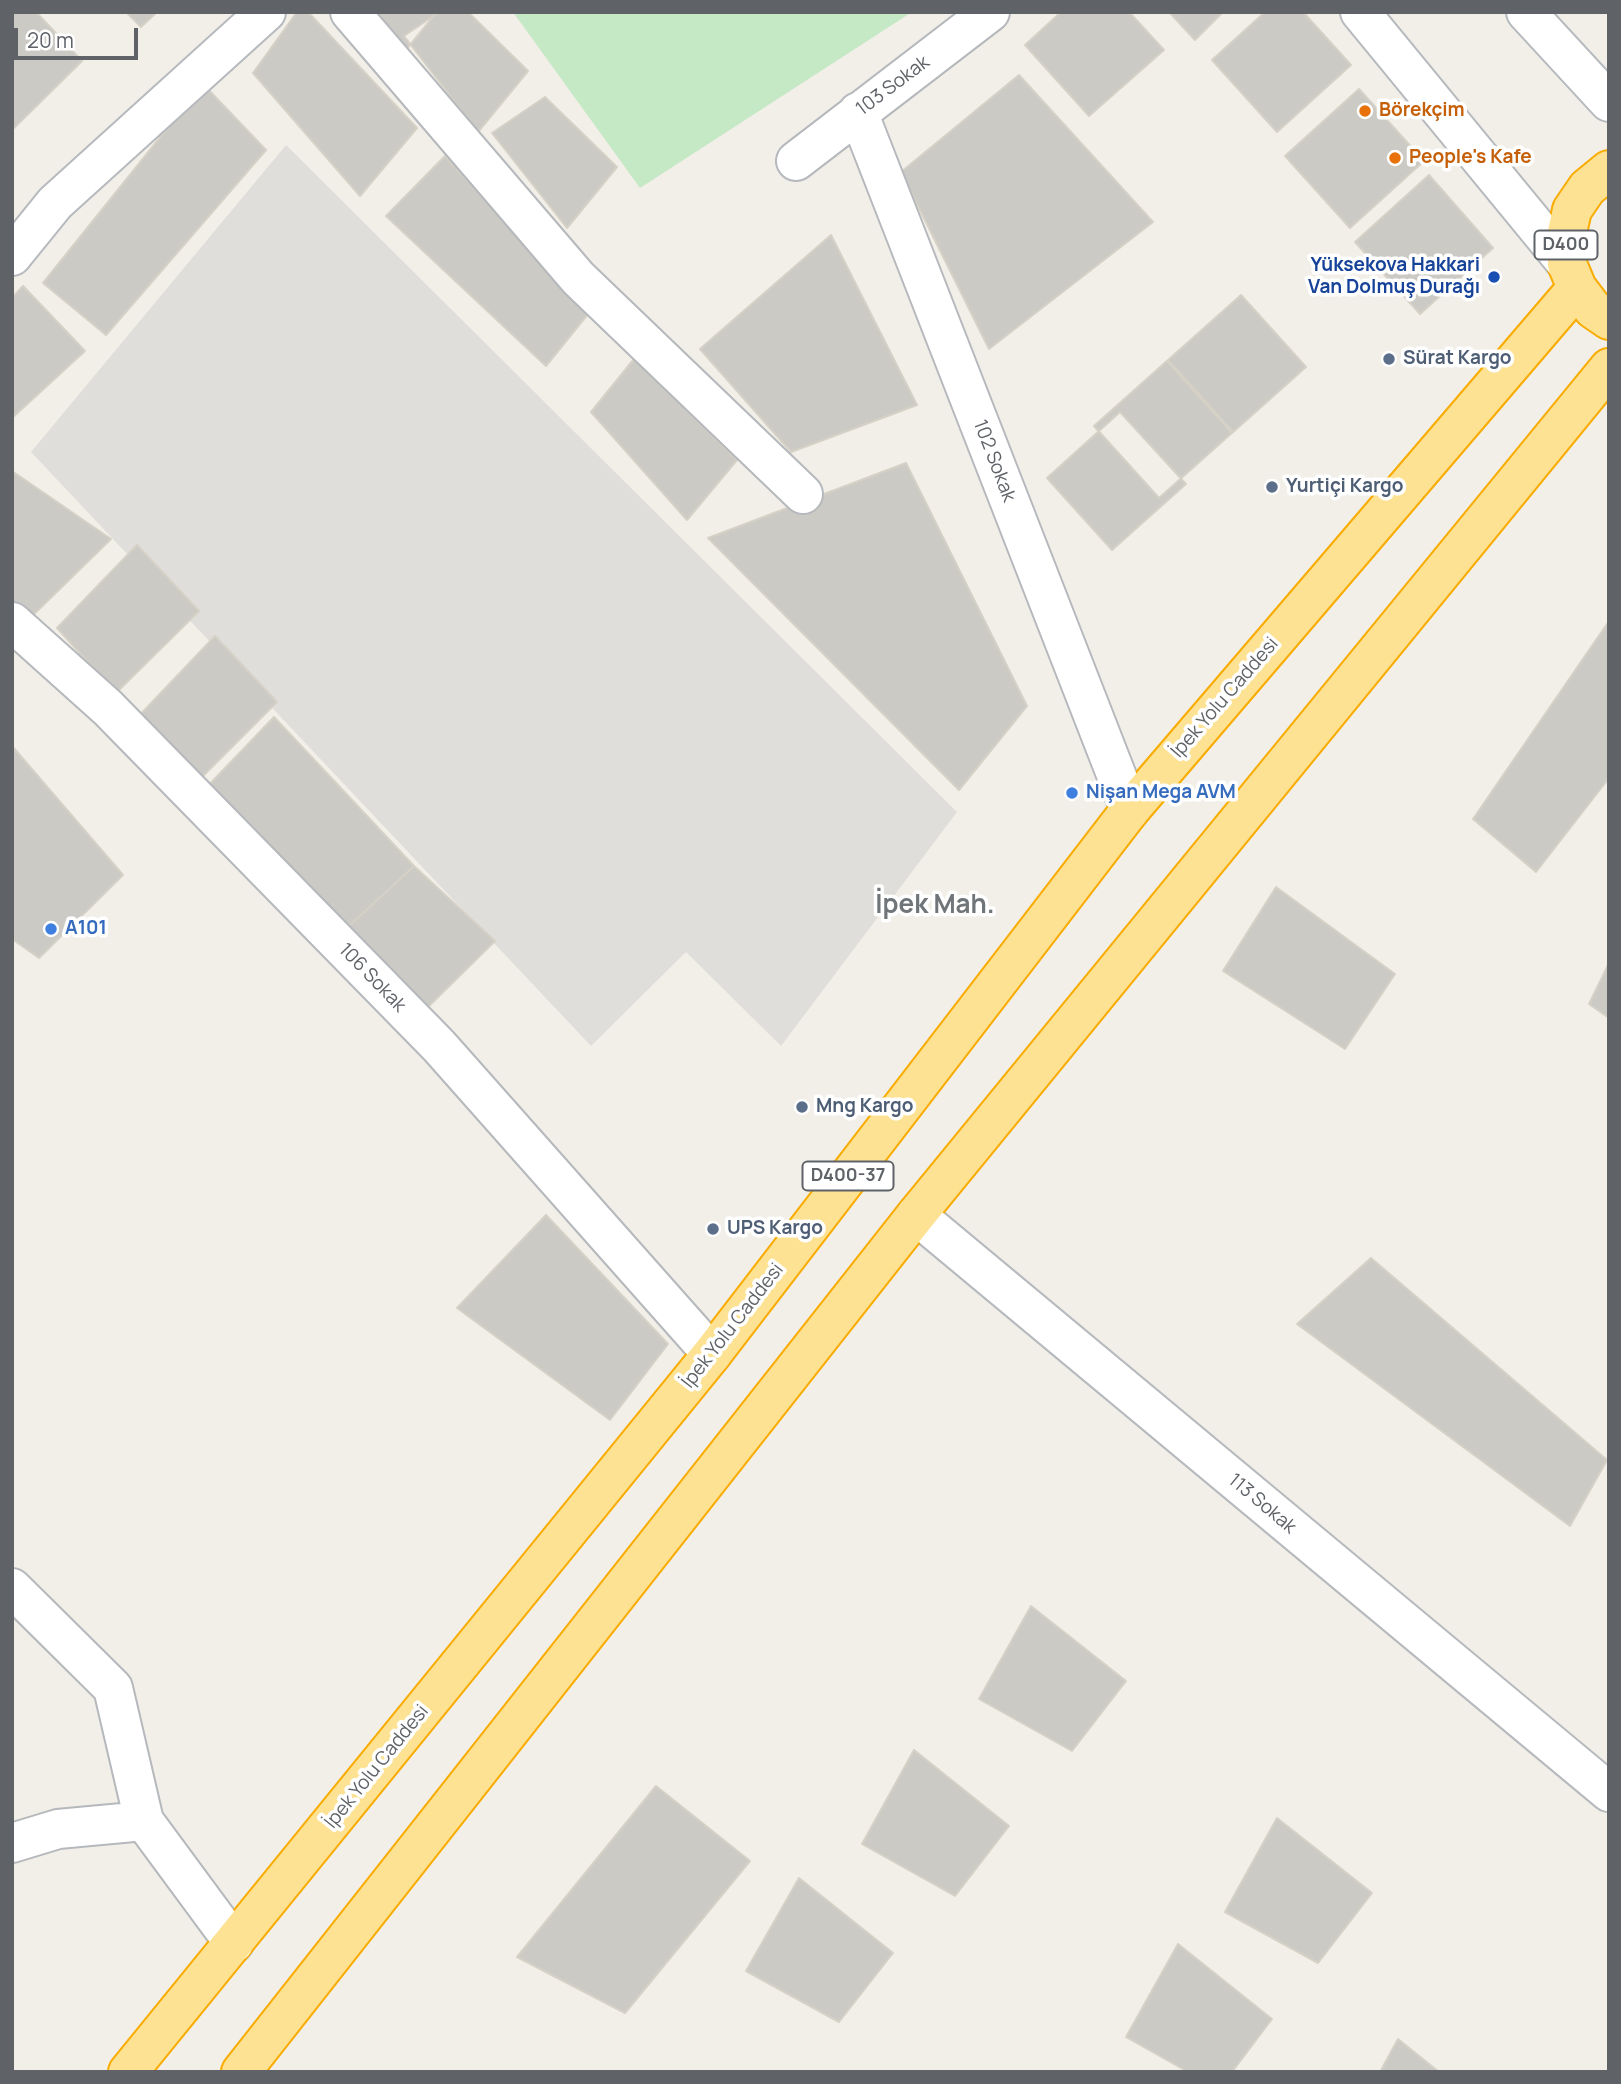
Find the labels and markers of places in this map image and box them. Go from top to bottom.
place label: Börekçim [1379,100,1465,122]
marker: Börekçim [1357,103,1373,119]
place label: People's Kafe [1409,147,1532,169]
marker: People's Kafe [1387,150,1403,166]
place label: Yüksekova Hakkari Van Dolmuş Durağı [1308,255,1480,299]
marker: Yüksekova Hakkari Van Dolmuş Durağı [1486,269,1502,285]
place label: Sürat Kargo [1403,348,1512,370]
marker: Sürat Kargo [1381,351,1397,367]
place label: Yurtiçi Kargo [1286,476,1404,498]
marker: Yurtiçi Kargo [1264,479,1280,495]
place label: Nişan Mega AVM [1086,782,1236,804]
marker: Nişan Mega AVM [1064,785,1080,801]
place label: A101 [65,918,107,940]
marker: A101 [43,921,59,937]
place label: Mng Kargo [816,1096,914,1118]
marker: Mng Kargo [794,1099,810,1115]
place label: UPS Kargo [727,1218,823,1240]
marker: UPS Kargo [705,1221,721,1237]

